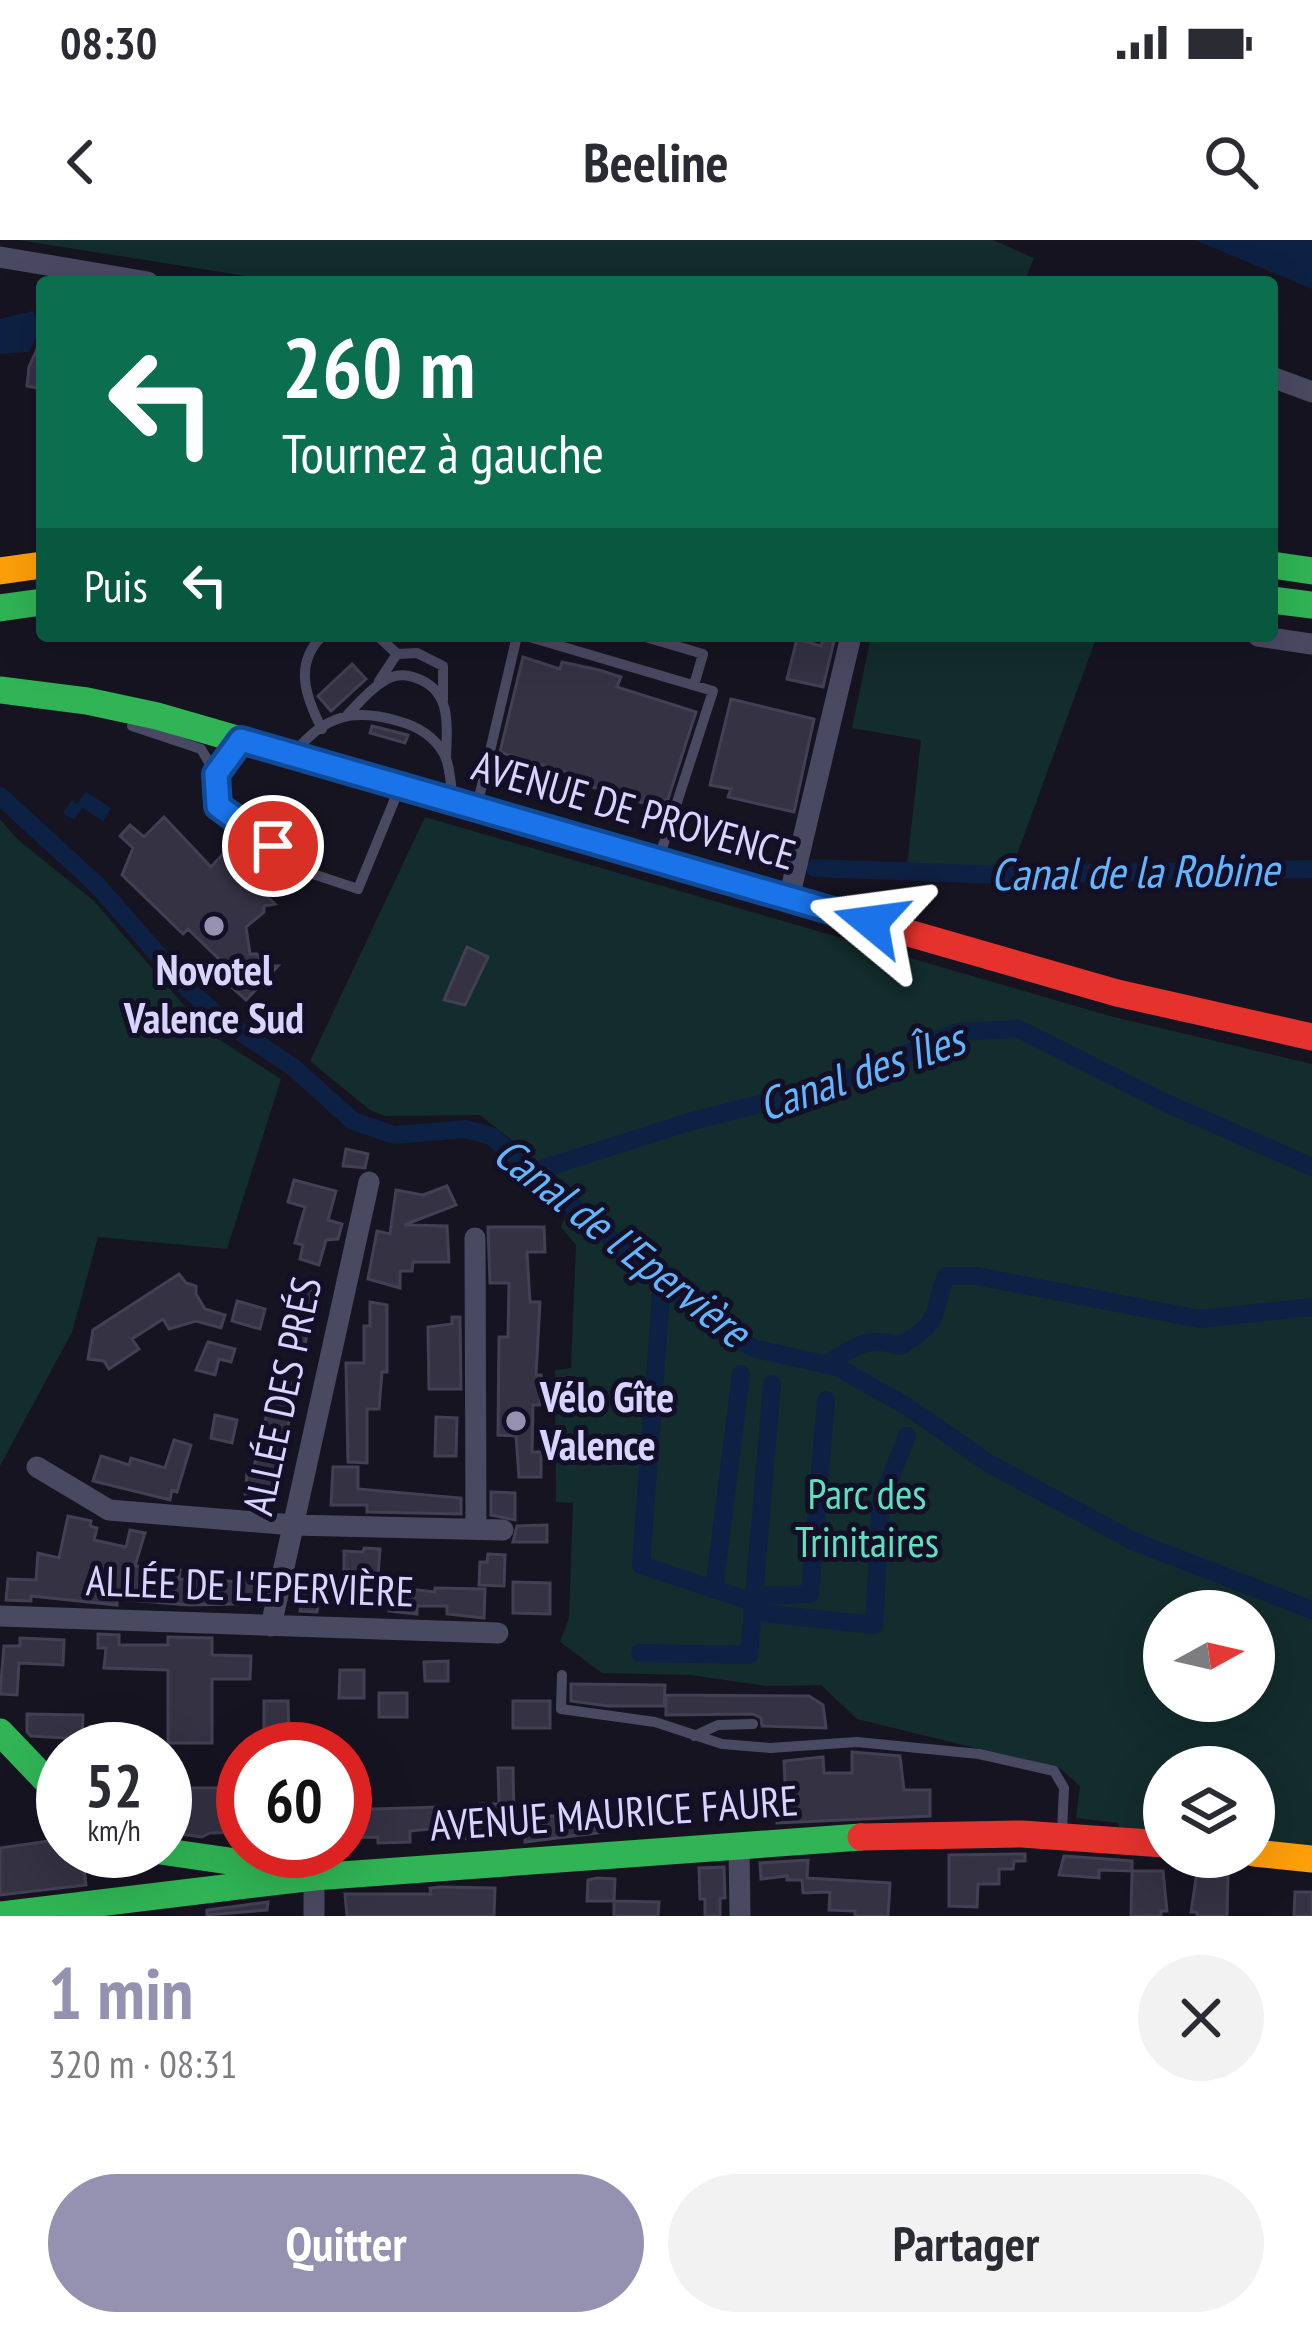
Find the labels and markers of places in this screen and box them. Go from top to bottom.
pin [222,795,324,897]
marker: Novotel Valence Sud [201,913,227,939]
place label: Novotel Valence Sud [123,942,304,1045]
place label: Vélo Gîte Valence [539,1369,674,1472]
marker: Vélo Gîte Valence [503,1408,529,1434]

